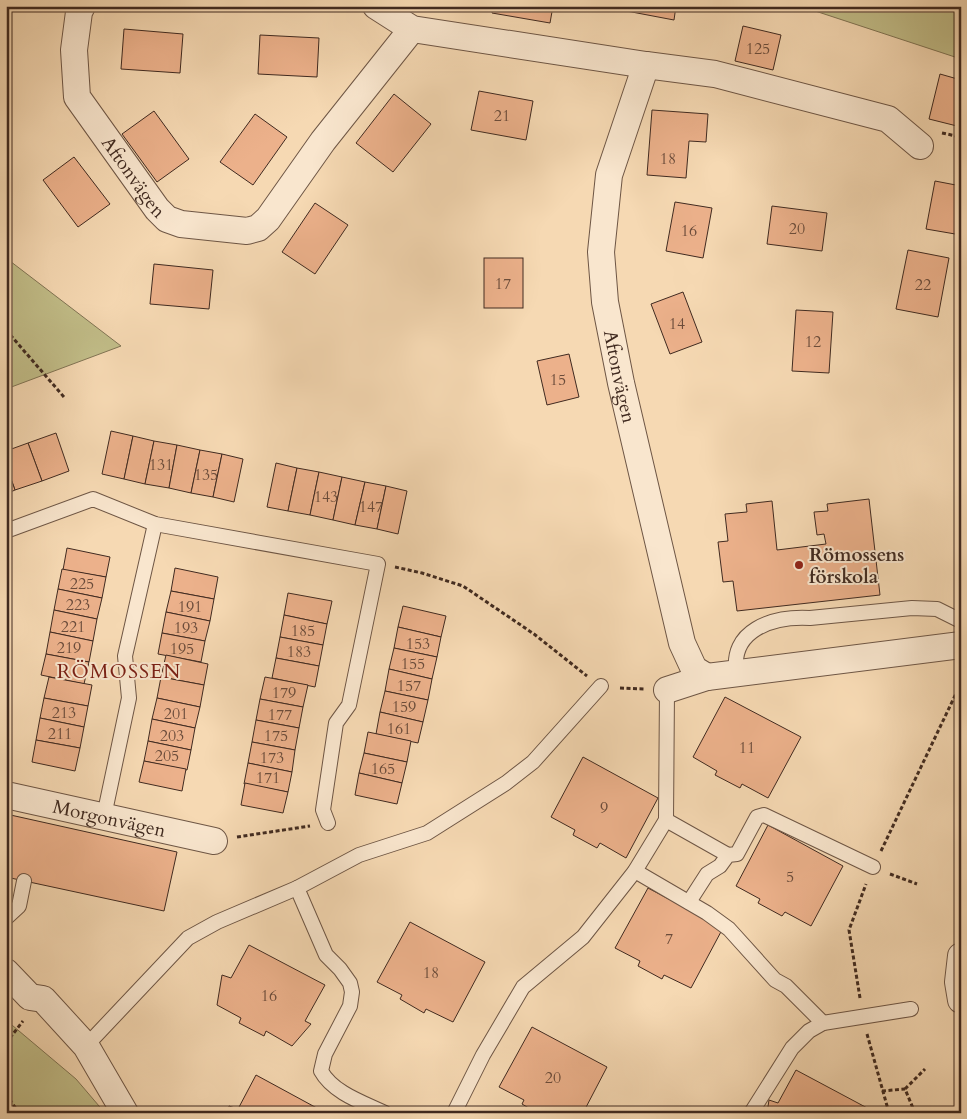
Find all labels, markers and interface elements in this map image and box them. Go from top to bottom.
house number: 125 [746,38,770,60]
house number: 21 [494,105,510,127]
street label: Aftonvägen [95,131,171,224]
house number: 18 [660,148,676,170]
house number: 20 [789,218,805,240]
house number: 16 [681,220,697,242]
house number: 17 [495,273,511,295]
house number: 22 [915,274,931,296]
house number: 14 [669,313,685,335]
street label: Aftonvägen [597,328,642,426]
house number: 12 [805,331,821,353]
house number: 15 [550,369,566,391]
house number: 131 [149,454,173,476]
house number: 135 [194,464,218,486]
house number: 143 [314,486,338,508]
house number: 147 [359,496,383,518]
place label: Römossens förskola [809,542,904,590]
marker: Römossens förskola [793,559,805,571]
house number: 225 [70,573,94,595]
house number: 223 [66,594,90,616]
house number: 191 [178,596,202,618]
house number: 221 [61,616,85,638]
house number: 193 [174,617,198,639]
house number: 185 [291,620,315,642]
house number: 153 [406,633,430,655]
house number: 219 [57,637,81,659]
house number: 195 [170,638,194,660]
house number: 183 [287,641,311,663]
house number: 155 [401,653,425,675]
district label: RÖMOSSEN [57,658,181,685]
house number: 157 [397,675,421,697]
house number: 179 [272,682,296,704]
house number: 159 [392,696,416,718]
house number: 213 [52,702,76,724]
house number: 201 [164,703,188,725]
house number: 177 [268,704,292,726]
house number: 161 [387,718,411,740]
house number: 211 [48,723,72,745]
house number: 203 [160,725,184,747]
house number: 175 [264,725,288,747]
house number: 11 [739,737,755,759]
house number: 205 [155,745,179,767]
house number: 173 [260,747,284,769]
house number: 165 [371,758,395,780]
house number: 171 [256,767,280,789]
street label: Morgonvägen [50,794,168,844]
house number: 9 [600,797,608,819]
house number: 5 [786,866,794,888]
house number: 7 [665,928,673,950]
house number: 18 [423,962,439,984]
house number: 16 [261,985,277,1007]
house number: 20 [545,1067,561,1089]

